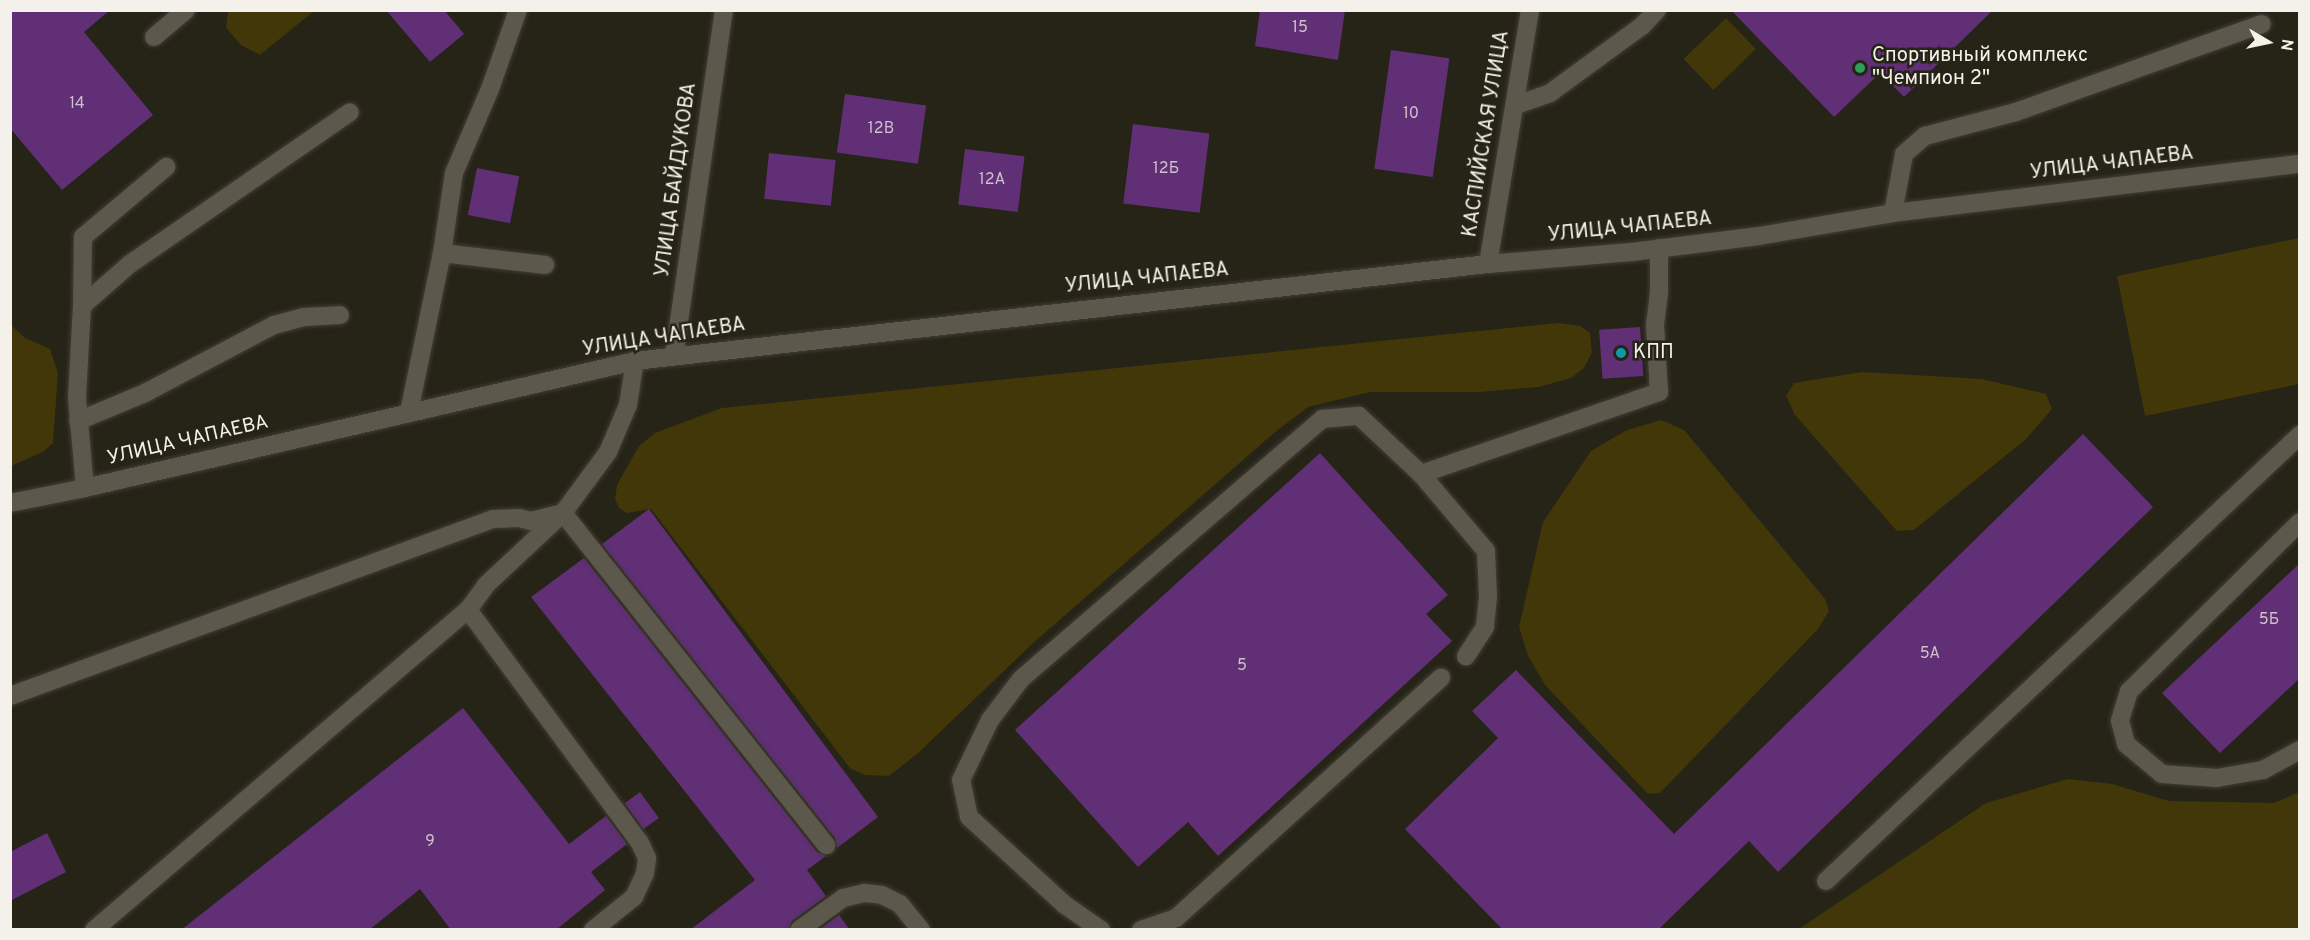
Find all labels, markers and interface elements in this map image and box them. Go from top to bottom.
north arrow [2238,12,2298,72]
house number: 15 [1292,18,1308,38]
street label: КАСПИЙСКАЯ УЛИЦА [1459,29,1515,239]
text: N [2275,38,2297,52]
place label: Спортивный комплекс "Чемпион 2" [1872,45,2088,92]
marker: Спортивный комплекс "Чемпион 2" [1853,61,1867,75]
street label: УЛИЦА БАЙДУКОВА [651,81,703,279]
house number: 14 [69,94,85,114]
house number: 10 [1403,104,1419,124]
house number: 12В [868,119,894,139]
street label: УЛИЦА ЧАПАЕВА [2028,142,2196,186]
house number: 12Б [1153,159,1179,179]
house number: 12А [979,170,1005,190]
street label: УЛИЦА ЧАПАЕВА [1546,207,1714,249]
street label: УЛИЦА ЧАПАЕВА [1063,258,1231,300]
street label: УЛИЦА ЧАПАЕВА [580,313,748,363]
place label: КПП [1633,341,1674,365]
marker: КПП [1614,346,1628,360]
street label: УЛИЦА ЧАПАЕВА [105,411,271,471]
house number: 5Б [2259,610,2279,630]
house number: 5А [1920,644,1940,664]
house number: 5 [1237,656,1247,676]
house number: 9 [425,832,435,852]

